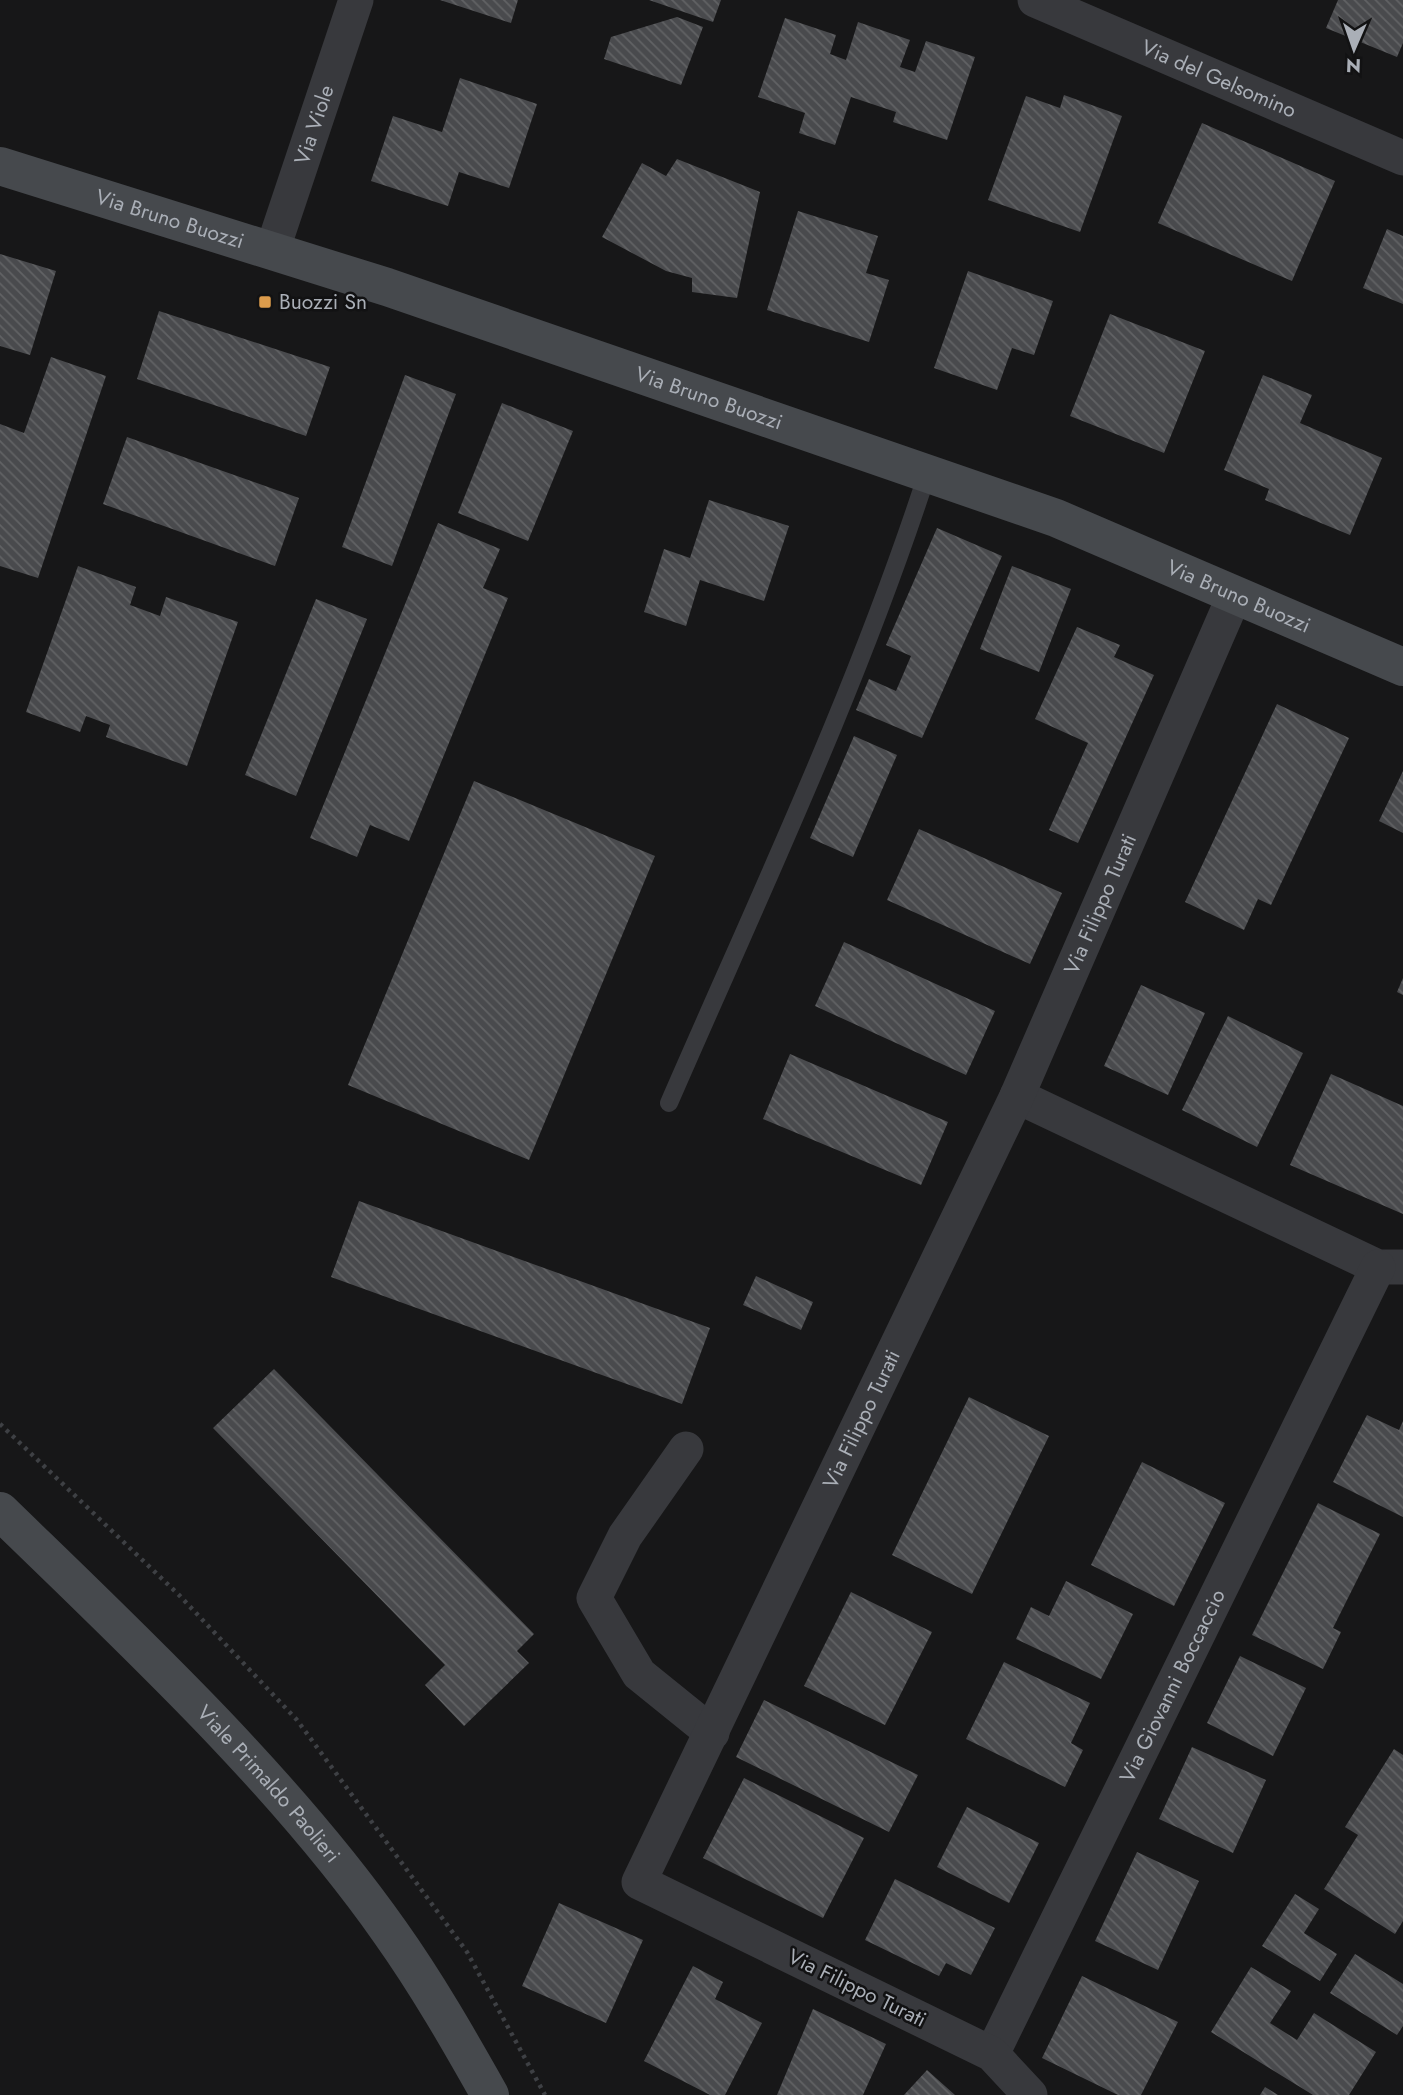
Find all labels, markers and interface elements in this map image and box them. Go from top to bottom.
north arrow [1319,14,1389,84]
street label: Via del Gelsomino [1137,32,1301,125]
text: N [1345,52,1361,79]
street label: Via Viole [287,81,342,169]
street label: Via Bruno Buozzi [92,182,248,256]
place label: Buozzi Sn [279,287,367,317]
marker: Buozzi Sn [257,294,273,310]
street label: Via Bruno Buozzi [631,359,786,437]
street label: Via Bruno Buozzi [1162,552,1315,641]
street label: Via Filippo Turati [1057,829,1144,979]
street label: Via Filippo Turati [815,1345,908,1494]
street label: Via Giovanni Boccaccio [1112,1584,1233,1788]
street label: Viale Primaldo Paolieri [190,1698,347,1869]
street label: Via Filippo Turati [783,1942,931,2034]

